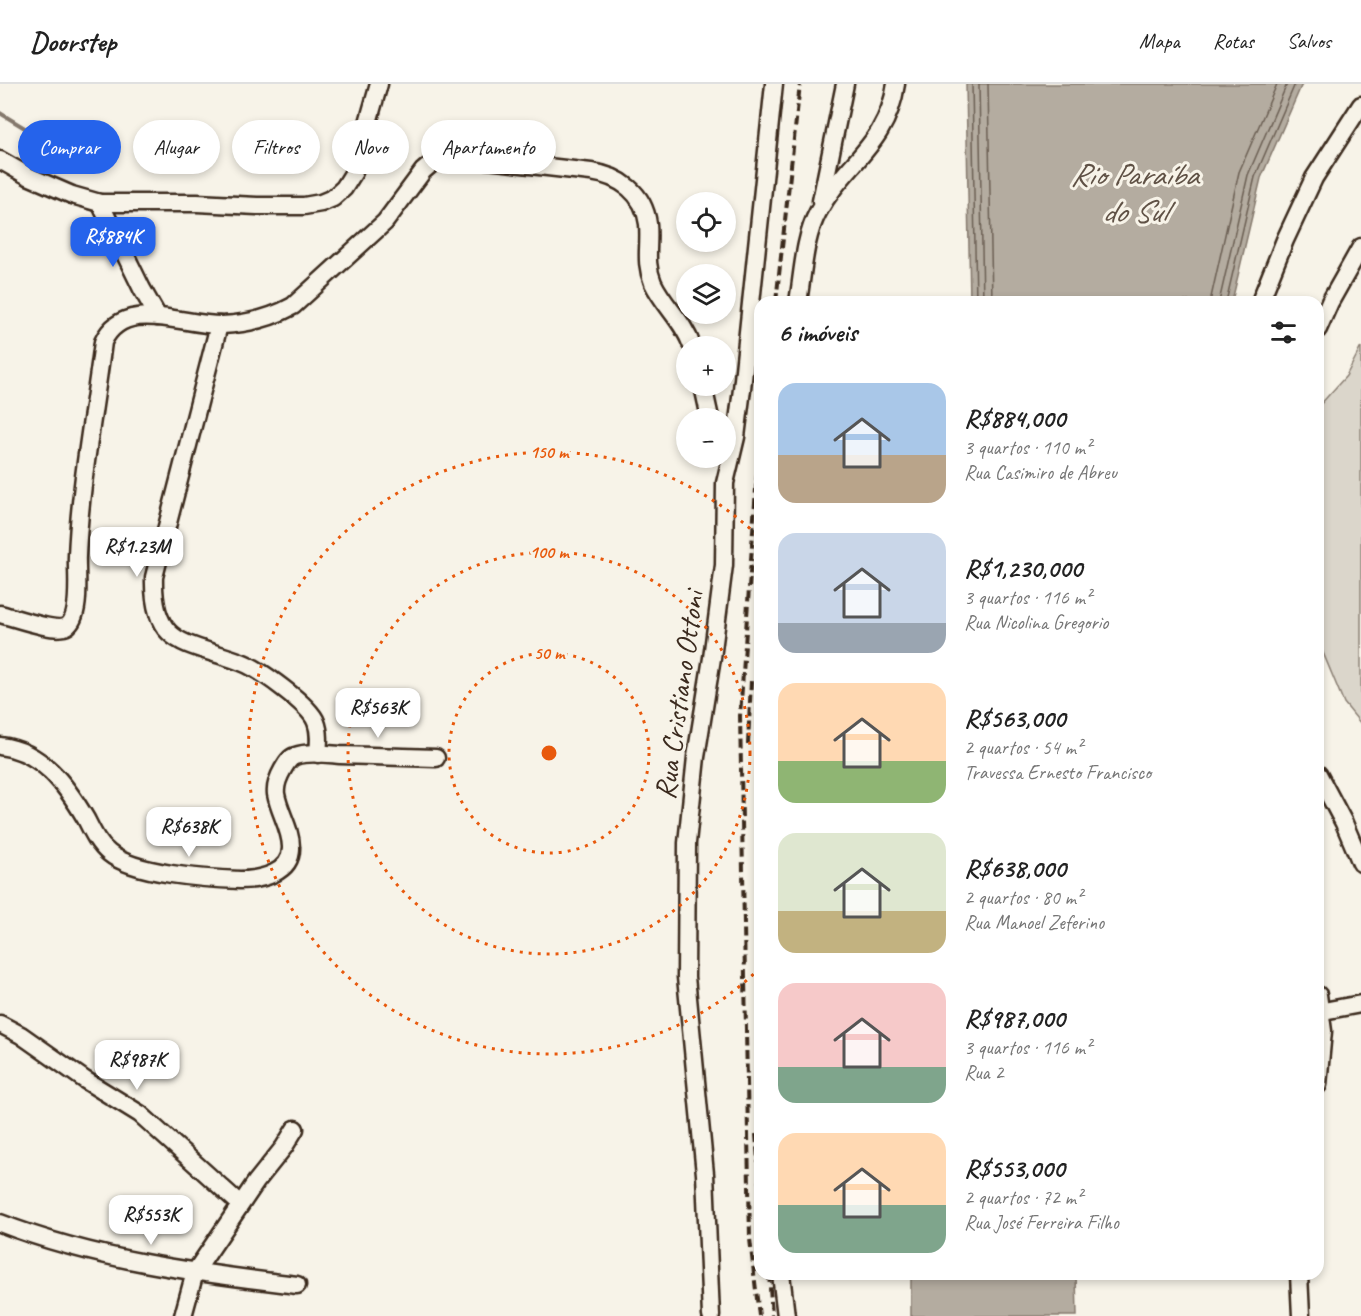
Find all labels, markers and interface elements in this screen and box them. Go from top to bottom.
text: Doorstep [30,24,116,59]
text: Mapa [1139,28,1180,54]
text: Rotas [1213,28,1254,54]
text: Salvos [1287,28,1331,54]
chip: Comprar [18,120,121,174]
chip: Alugar [133,120,220,174]
chip: Filtros [232,120,320,174]
chip: Novo [332,120,409,174]
chip: Apartamento [421,120,556,174]
water label: Rio Paraíba do Sul [1070,154,1201,232]
map controls [676,192,736,468]
button: locate [676,192,736,252]
pin: R$884K [64,217,162,268]
text: R$884K [84,224,142,249]
button: layers [676,264,736,324]
text: 6 imóveis [778,316,857,349]
icon: filters [1267,316,1300,349]
button: + [676,336,736,396]
text: R$884,000 [964,402,1065,435]
icon: home [826,407,898,479]
button: − [676,408,736,468]
text: 3 quartos · 110 m² [964,435,1091,460]
text: 150 m [530,441,570,463]
text: Rua Casimiro de Abreu [964,460,1117,485]
pin: R$1.23M [82,527,192,578]
text: R$1.23M [104,534,170,559]
text: 100 m [530,541,570,563]
text: R$1,230,000 [964,552,1082,585]
icon: home [826,557,898,629]
street label: Rua Cristiano Ottoni [646,585,713,802]
text: 3 quartos · 116 m² [964,585,1091,610]
text: Rua Nicolina Gregorio [964,610,1108,635]
text: 50 m [534,642,566,664]
pin: R$563K [329,688,427,739]
text: R$563K [349,695,407,720]
text: R$563,000 [964,702,1065,735]
icon: home [826,707,898,779]
text: 2 quartos · 54 m² [964,735,1082,760]
centre of rings [539,743,559,763]
text: Travessa Ernesto Francisco [964,760,1151,785]
pin: R$638K [140,807,238,858]
text: R$638K [160,814,218,839]
text: R$638,000 [964,852,1066,885]
icon: home [826,857,898,929]
text: 2 quartos · 80 m² [964,885,1082,910]
text: Rua Manoel Zeferino [964,910,1104,935]
text: R$987,000 [964,1002,1065,1035]
icon: home [826,1007,898,1079]
text: 3 quartos · 116 m² [964,1035,1091,1060]
pin: R$987K [88,1040,186,1091]
text: R$987K [109,1047,165,1072]
text: Rua 2 [964,1060,1003,1085]
text: R$553,000 [964,1152,1064,1185]
icon: home [826,1157,898,1229]
text: 2 quartos · 72 m² [964,1185,1082,1210]
pin: R$553K [102,1195,200,1246]
text: R$553K [123,1202,179,1227]
text: Rua José Ferreira Filho [964,1210,1119,1235]

